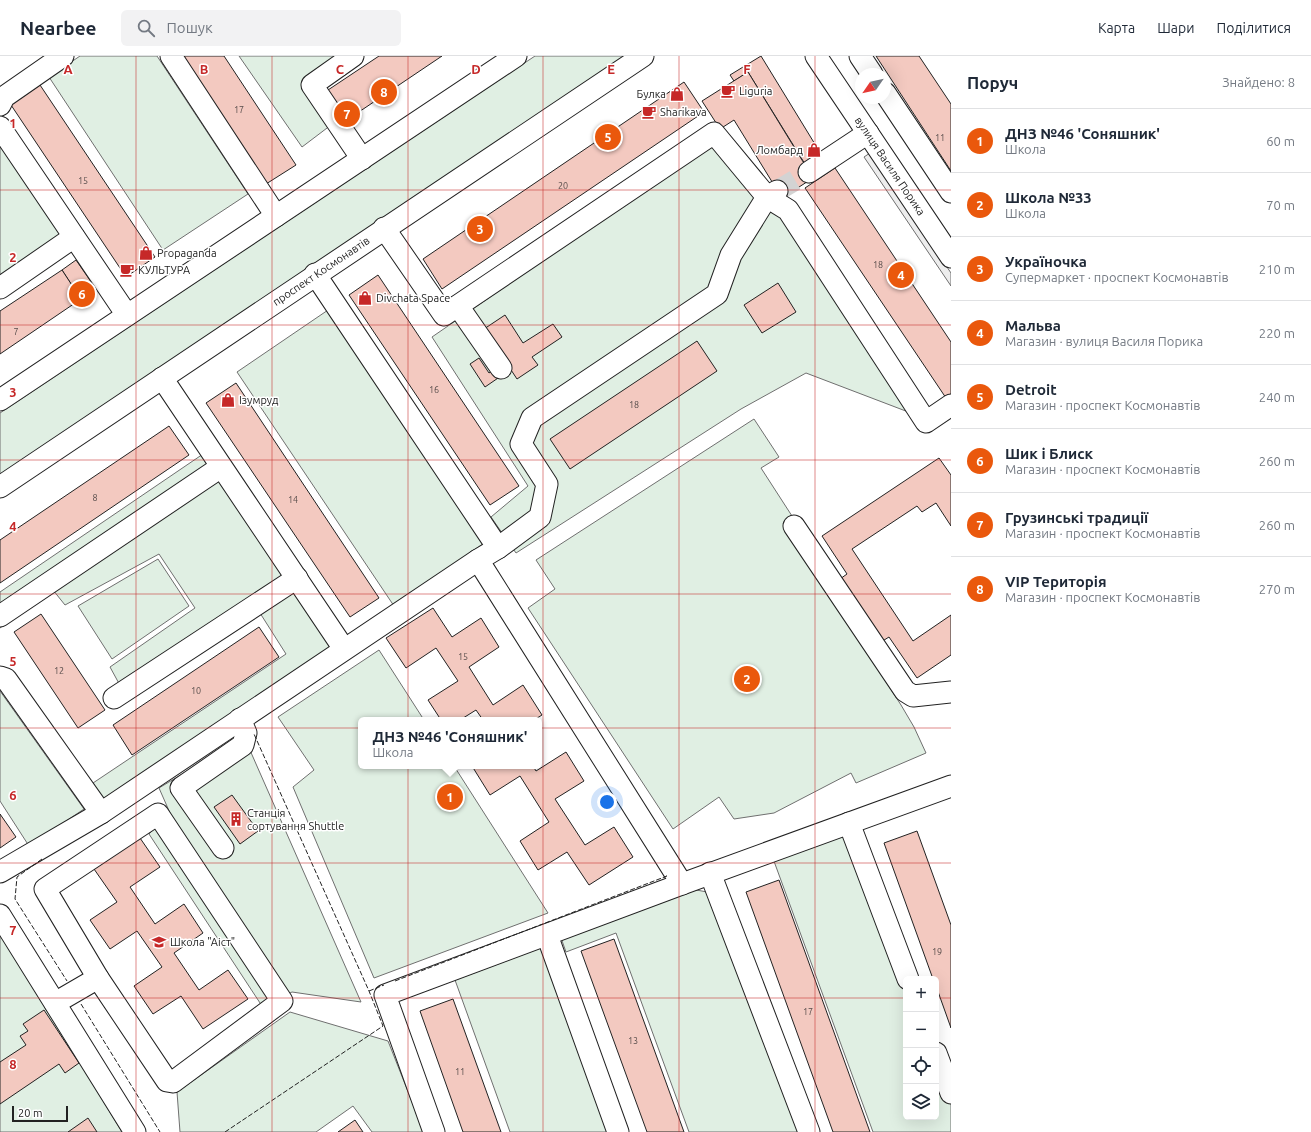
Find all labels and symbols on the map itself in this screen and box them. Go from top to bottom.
text: A [63,62,73,76]
text: B [200,62,209,76]
text: C [336,62,345,76]
text: D [471,62,481,76]
text: E [607,62,615,76]
text: F [743,62,751,76]
north arrow [855,68,891,104]
pin: 8 [371,77,397,107]
cafe icon: Liguria [720,83,736,99]
place label: Liguria [739,85,772,97]
shop icon: Булка [669,86,685,102]
place label: Булка [636,88,666,100]
pin: 7 [334,99,360,129]
cafe icon: Sharikava [641,104,657,120]
house number: 17 [234,105,244,115]
place label: Sharikava [660,106,707,118]
street label: вулиця Василя Порика [852,114,928,218]
text: 1 [9,116,17,130]
pin: 5 [595,122,621,152]
house number: 11 [935,133,945,143]
shop icon: Ломбард [806,142,822,158]
place label: Ломбард [756,144,804,156]
house number: 15 [78,176,88,186]
house number: 20 [558,181,568,191]
pin: 3 [467,214,493,244]
street label: проспект Космонавтів [270,234,372,308]
shop icon: Propaganda [138,245,154,261]
place label: Propaganda [157,247,217,259]
text: 2 [9,250,17,264]
house number: 18 [873,260,883,270]
pin: 4 [888,260,914,290]
cafe icon: КУЛЬТУРА [119,262,135,278]
place label: КУЛЬТУРА [138,264,191,276]
pin: 6 [69,279,95,309]
shop icon: Divchata Space [357,290,373,306]
place label: Divchata Space [376,292,450,304]
house number: 7 [13,327,19,337]
text: 3 [9,385,17,399]
house number: 16 [429,385,439,395]
shop icon: Ізумруд [220,392,236,408]
place label: Ізумруд [239,394,279,406]
house number: 18 [629,400,639,410]
house number: 8 [92,493,98,503]
house number: 14 [288,495,298,505]
text: 4 [9,519,17,533]
house number: 15 [458,652,468,662]
text: 5 [9,654,17,668]
pin: 2 [734,664,760,694]
house number: 12 [54,666,64,676]
house number: 10 [191,686,201,696]
pin: 1 [437,782,463,812]
text: 6 [9,788,17,802]
your location [597,792,617,812]
place label: Станція сортування Shuttle [247,807,344,832]
building icon: Станція сортування Shuttle [228,811,244,827]
text: 7 [9,923,17,937]
school or university icon: Школа "Аіст" [151,934,167,950]
place label: Школа "Аіст" [170,936,235,948]
house number: 19 [932,947,942,957]
house number: 17 [803,1007,813,1017]
house number: 13 [628,1036,638,1046]
text: 8 [9,1057,17,1071]
house number: 11 [455,1067,465,1077]
scale bar [12,1104,68,1123]

